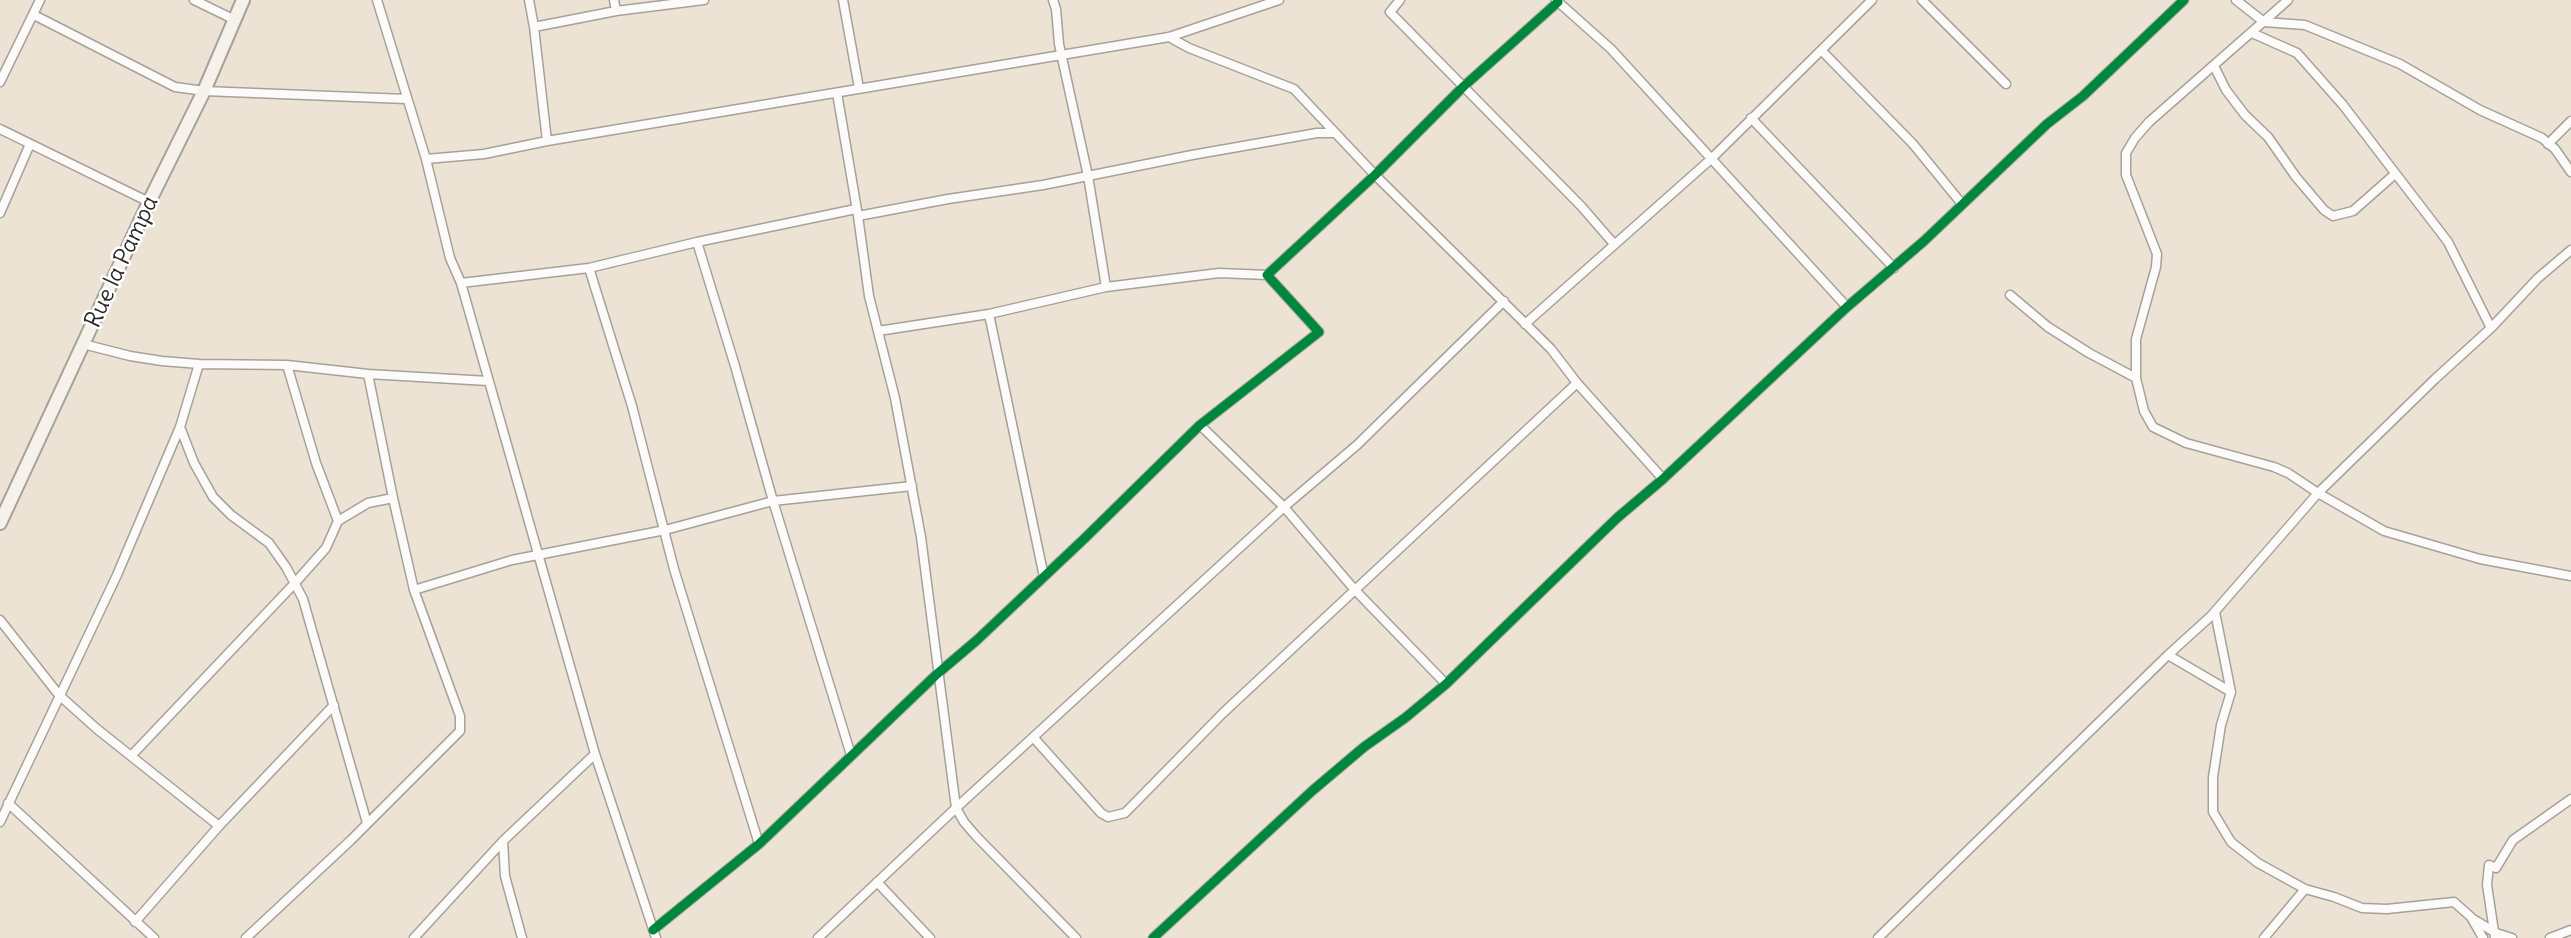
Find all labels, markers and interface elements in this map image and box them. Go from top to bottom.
street label: Rue la Pampa [79,192,165,332]

